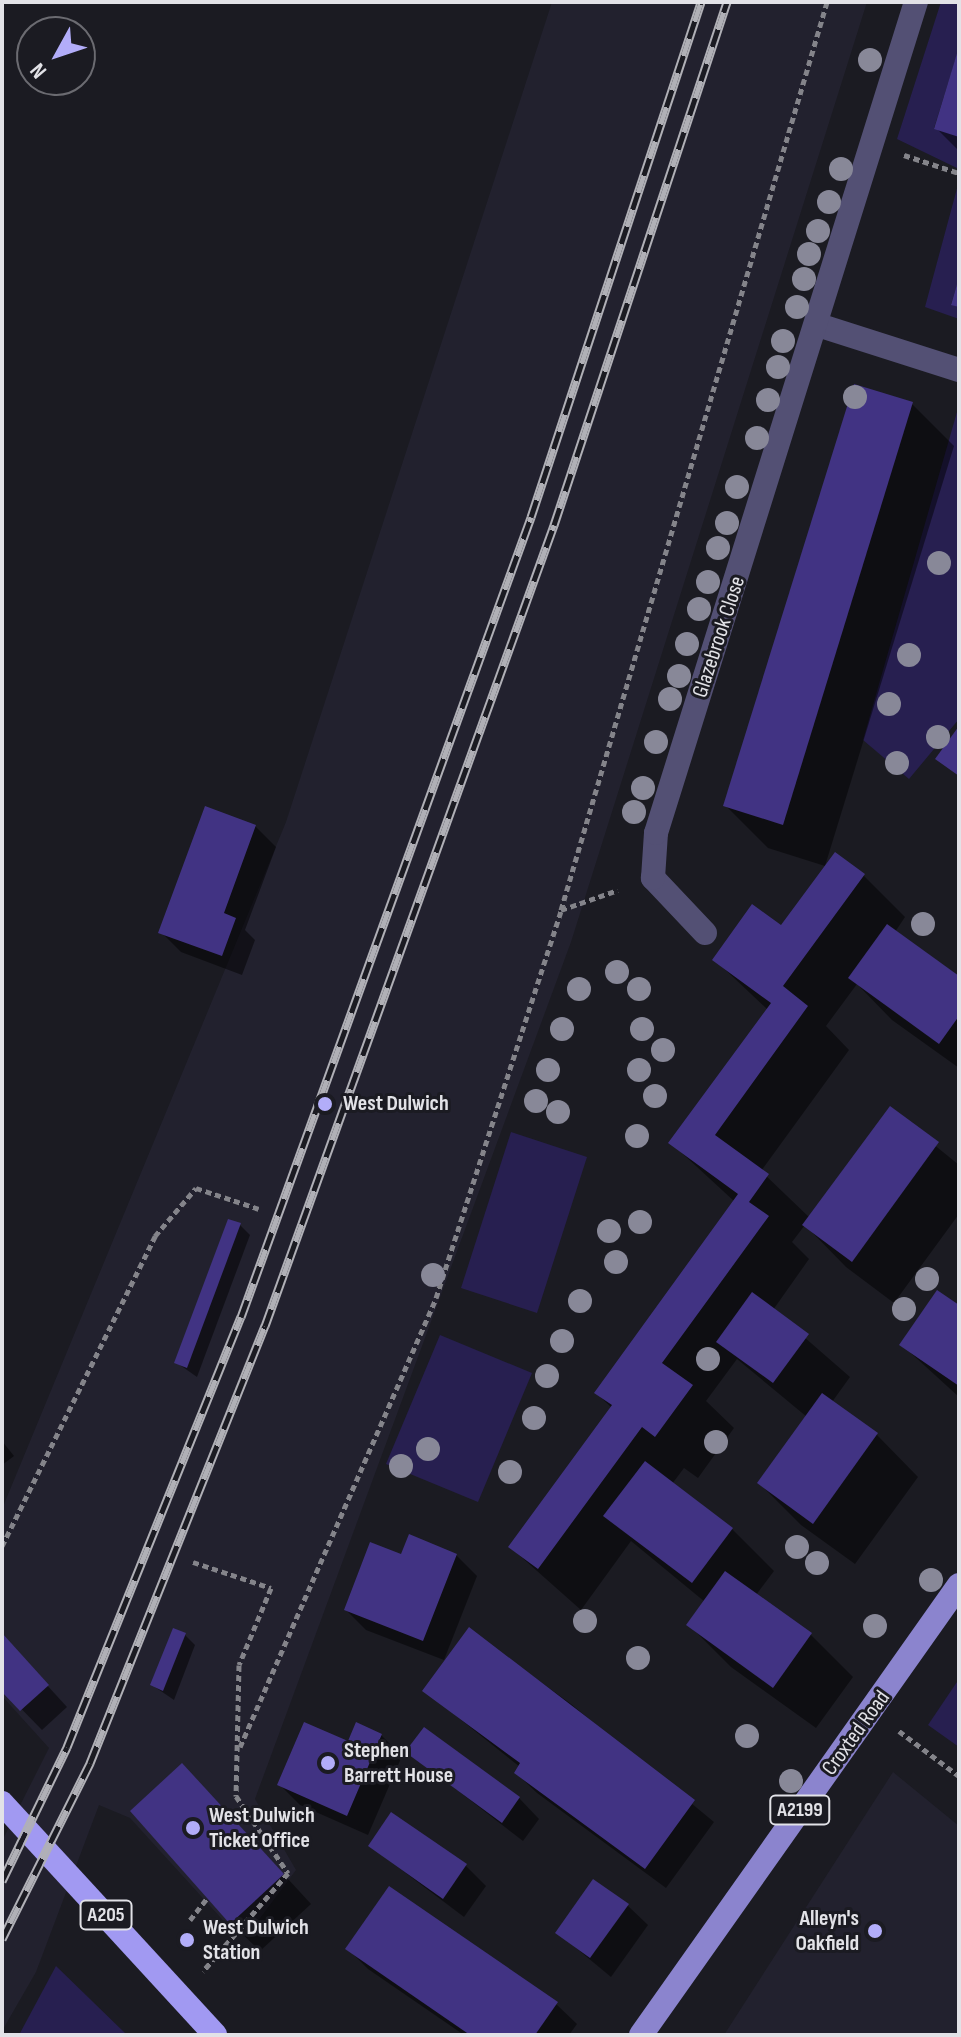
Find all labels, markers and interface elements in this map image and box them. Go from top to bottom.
north arrow [16,16,96,96]
text: N [25,57,53,84]
street label: Glazebrook Close [687,573,751,701]
place label: West Dulwich [343,1091,449,1117]
marker: West Dulwich [314,1093,336,1115]
street label: Croxted Road [816,1685,896,1781]
place label: Stephen Barrett House [344,1737,453,1788]
marker: Stephen Barrett House [319,1754,337,1772]
road number: A2199 [768,1794,832,1826]
place label: West Dulwich Ticket Office [209,1802,315,1854]
marker: West Dulwich Ticket Office [184,1819,202,1837]
road number: A205 [78,1899,134,1931]
place label: Alleyn's Oakfield [796,1905,859,1956]
place label: West Dulwich Station [203,1914,309,1966]
marker: Alleyn's Oakfield [866,1922,884,1940]
marker: West Dulwich Station [178,1931,196,1949]

